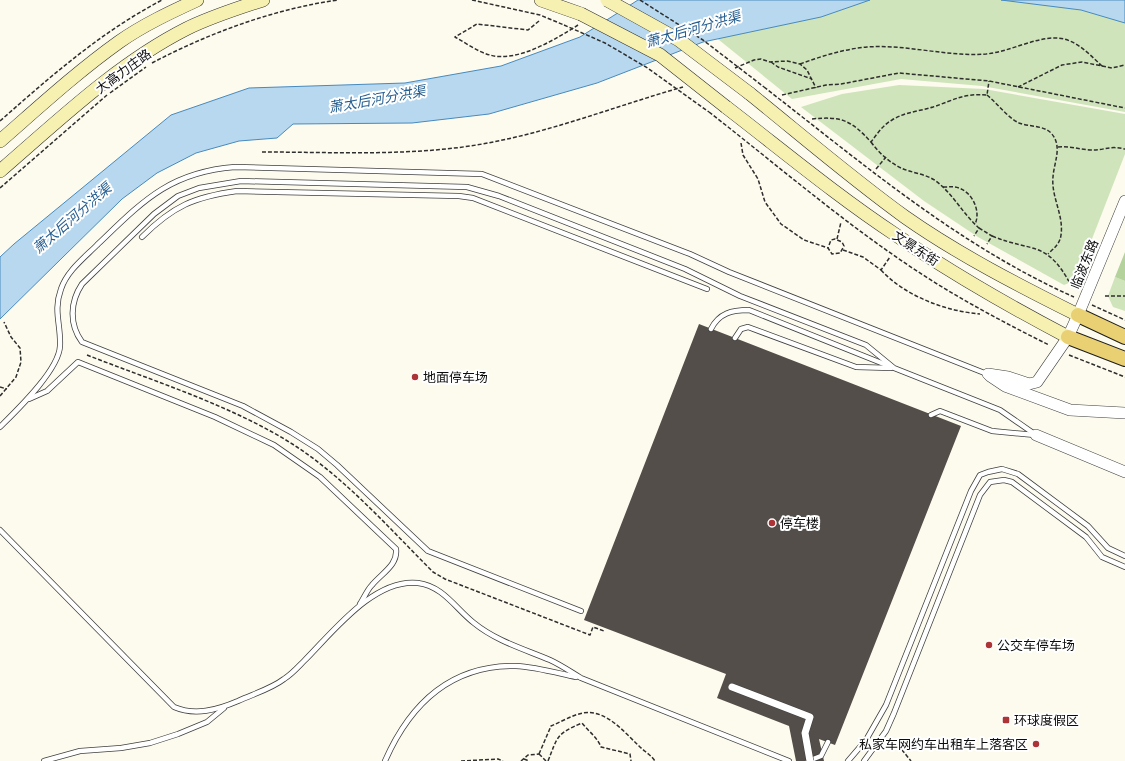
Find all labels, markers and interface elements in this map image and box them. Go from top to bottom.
water label: 萧太后河分洪渠 [643,6,745,51]
street label: 大高力庄路 [92,45,155,97]
water label: 萧太后河分洪渠 [327,81,429,116]
water label: 萧太后河分洪渠 [29,178,116,257]
street label: 文景东街 [889,227,942,270]
street label: 临波东路 [1067,237,1102,291]
place label: 地面停车场 [423,369,488,386]
marker: 地面停车场 [410,372,420,382]
place label: 停车楼 [780,515,819,532]
marker: 停车楼 [767,518,777,528]
place label: 公交车停车场 [997,637,1075,654]
marker: 公交车停车场 [984,640,994,650]
place label: 环球度假区 [1014,712,1079,729]
marker: 环球度假区 [1001,715,1011,725]
place label: 私家车网约车出租车上落客区 [859,736,1028,753]
marker: 私家车网约车出租车上落客区 [1031,739,1041,749]

